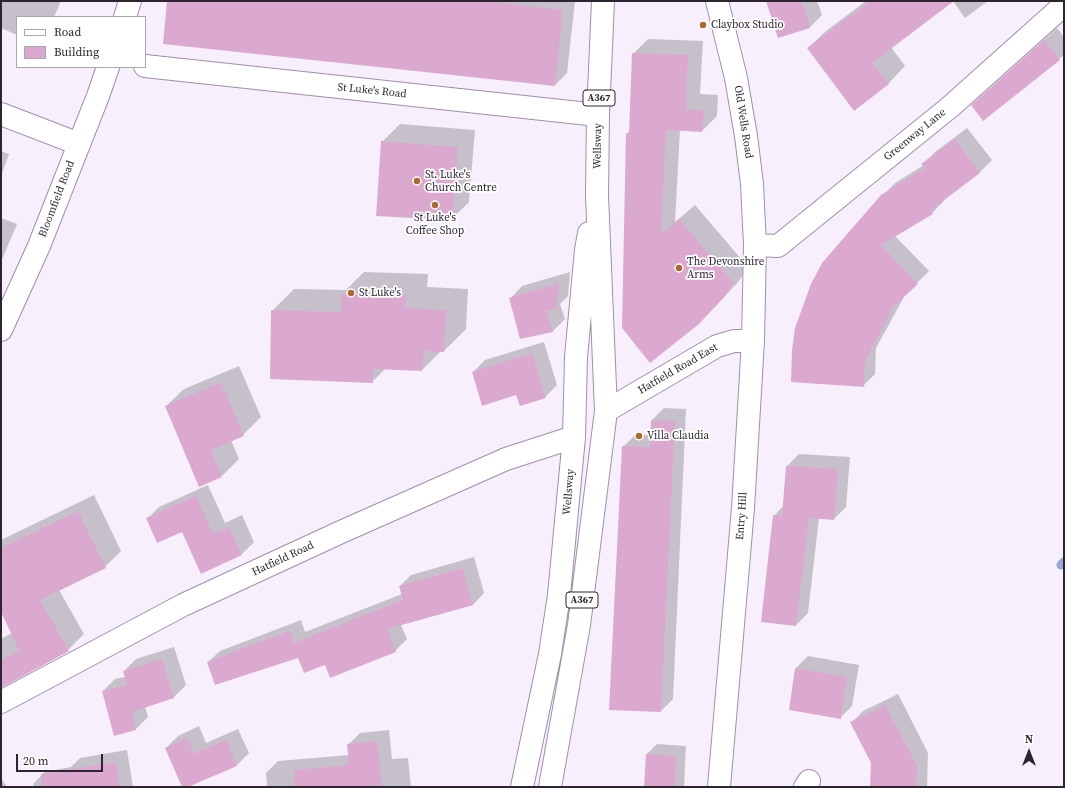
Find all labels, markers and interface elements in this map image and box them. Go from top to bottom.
legend [16,16,146,68]
place label: Claybox Studio [711,18,783,32]
marker: Claybox Studio [698,20,708,30]
text: Road [54,24,81,40]
text: Building [54,44,99,60]
street label: St Luke's Road [337,81,407,101]
street label: Old Wells Road [731,84,755,160]
road number: A367 [583,90,615,106]
street label: Greenway Lane [881,106,949,164]
street label: Wellsway [591,123,605,169]
street label: Bloomfield Road [36,159,78,239]
place label: St. Luke's Church Centre [425,168,497,194]
marker: St. Luke's Church Centre [412,176,422,186]
marker: St Luke's Coffee Shop [430,200,440,210]
place label: St Luke's Coffee Shop [406,211,464,237]
place label: The Devonshire Arms [687,255,764,281]
marker: The Devonshire Arms [674,263,684,273]
place label: St Luke's [359,286,401,300]
marker: St Luke's [346,288,356,298]
street label: Hatfield Road East [636,341,720,397]
place label: Villa Claudia [647,429,709,443]
marker: Villa Claudia [634,431,644,441]
street label: Wellsway [560,469,578,515]
street label: Entry Hill [734,491,750,541]
street label: Hatfield Road [250,539,316,579]
road number: A367 [566,592,598,608]
north arrow [1009,732,1049,772]
text: N [1025,732,1033,747]
scale bar [18,746,105,772]
text: 20 m [23,753,49,769]

